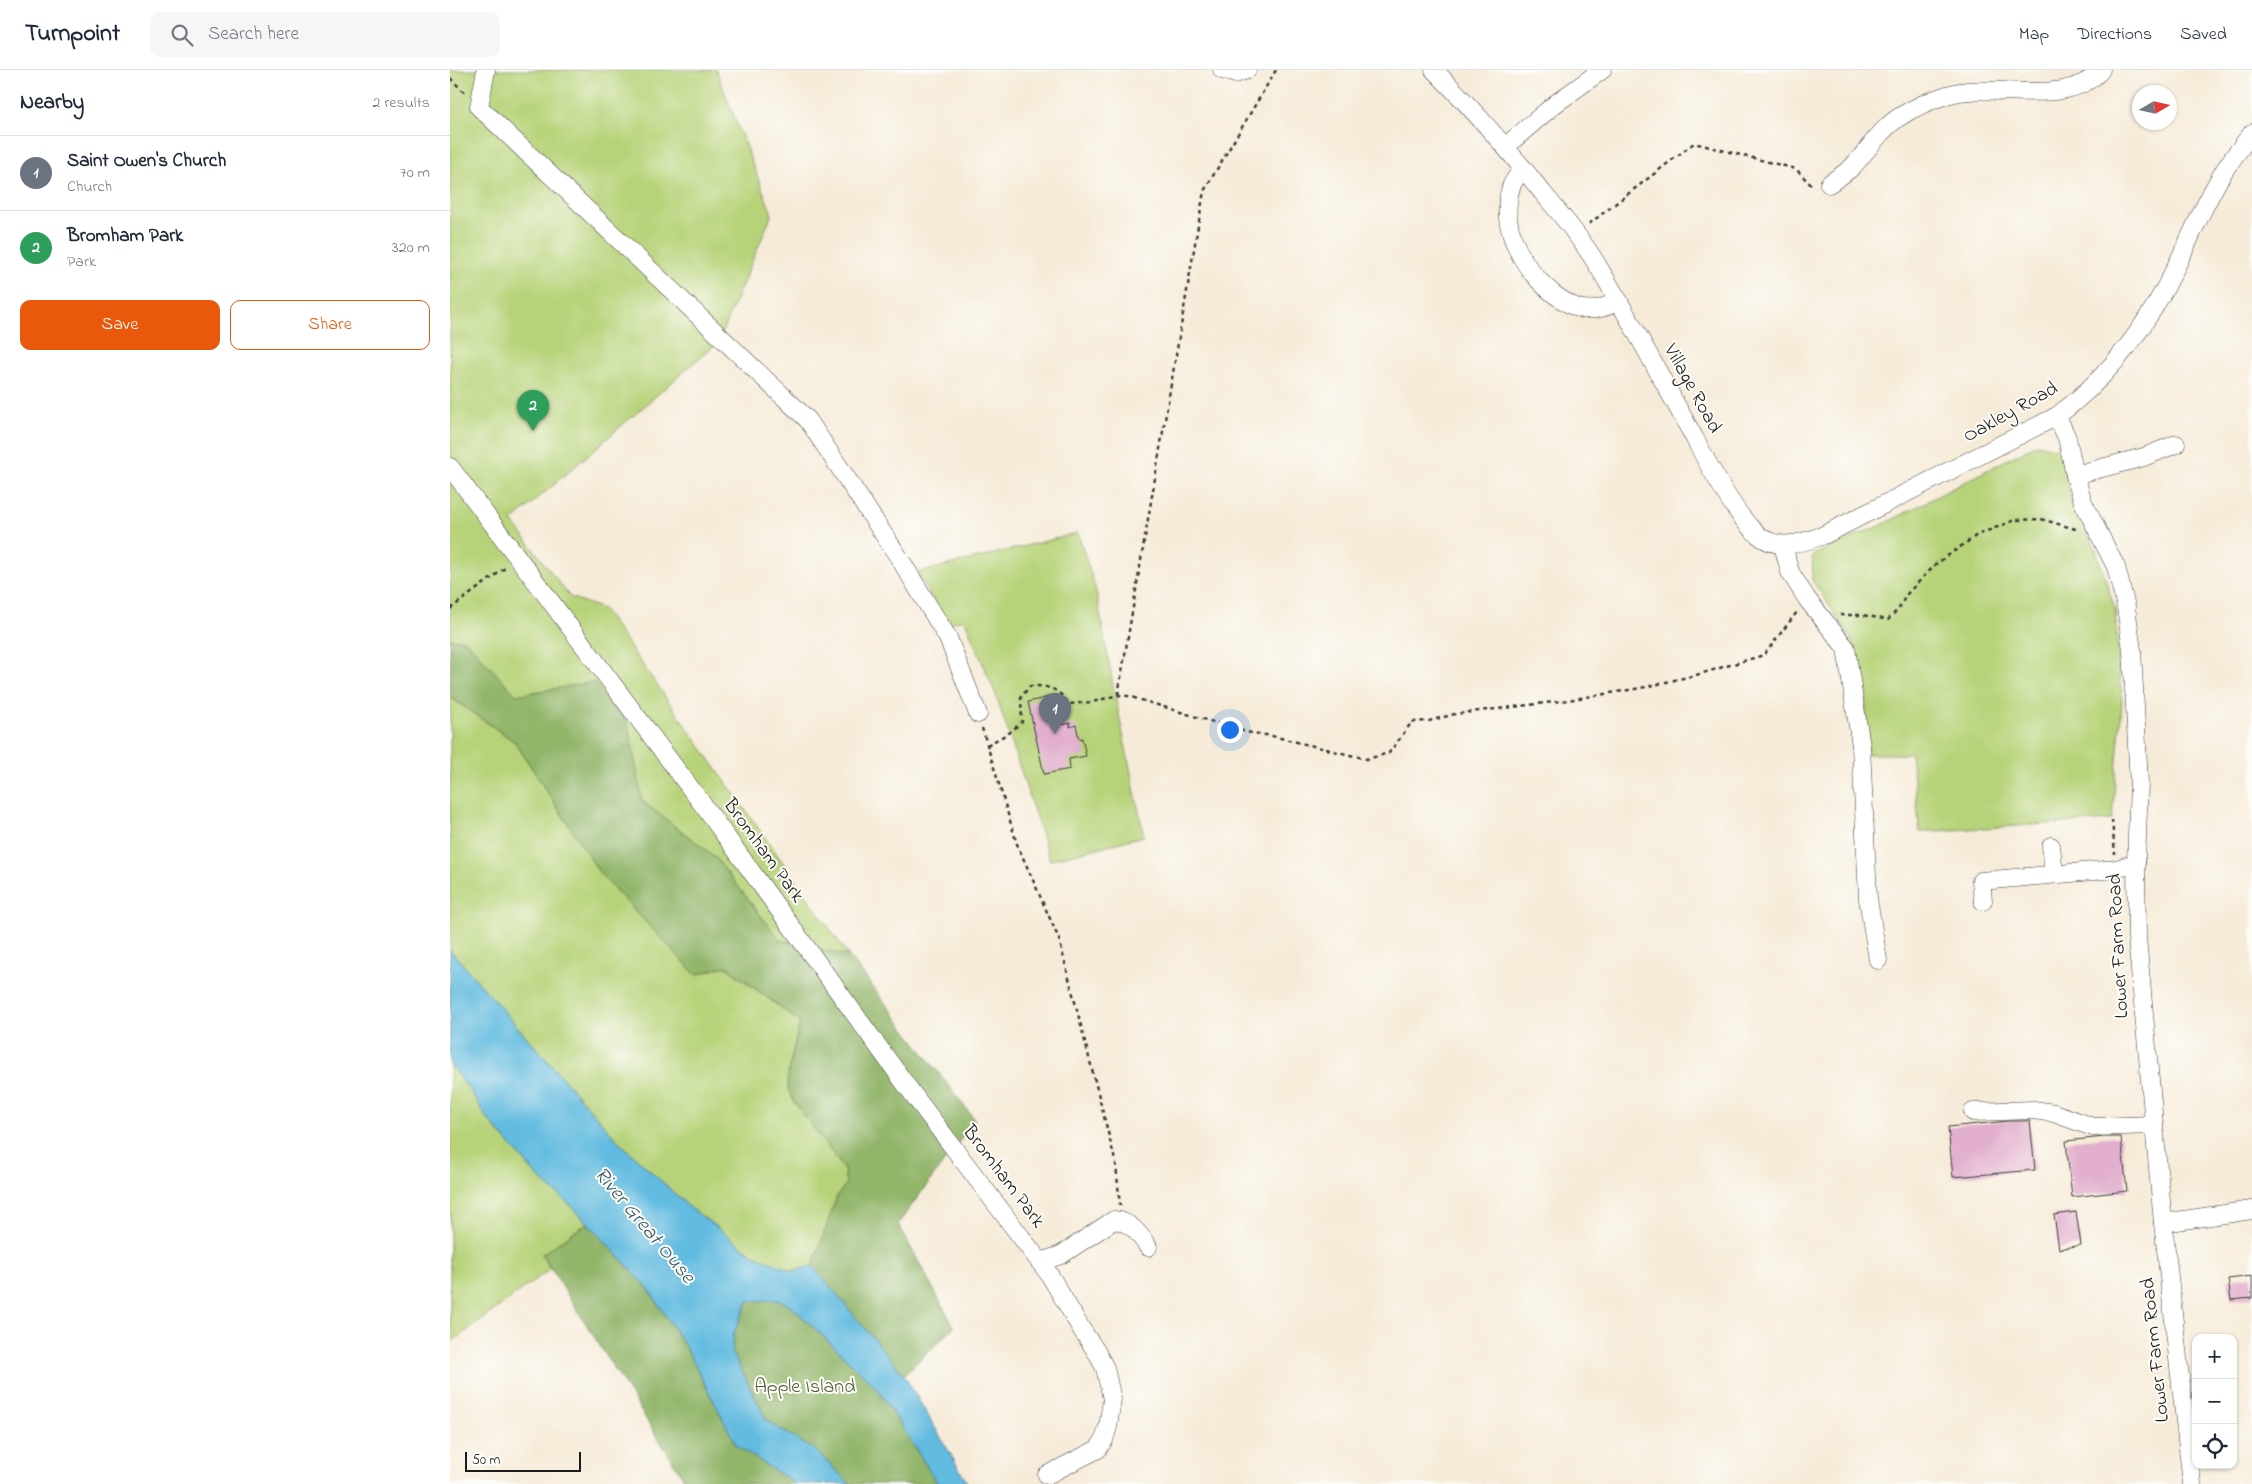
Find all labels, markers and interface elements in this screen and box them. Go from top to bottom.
search box [150,12,500,57]
text: Turnpoint [25,17,120,52]
icon: search [168,21,196,49]
text: Search here [208,21,299,48]
text: Map [2019,22,2049,48]
text: Directions [2077,22,2152,48]
text: Saved [2180,22,2227,48]
north arrow [2132,85,2177,130]
text: Nearby [20,88,84,118]
text: 2 results [372,91,430,115]
text: Saint Owen's Church [67,148,226,175]
text: 1 [33,161,39,185]
text: 70 m [400,161,430,185]
text: Church [67,175,112,199]
text: Bromham Park [67,223,183,250]
text: 2 [32,236,40,260]
text: 320 m [392,236,430,260]
text: Park [67,250,96,274]
button: Save [20,300,220,350]
button: Share [230,300,430,350]
street label: Village Road [1654,338,1728,439]
street label: Oakley Road [1958,375,2064,451]
pin: 2 [517,390,549,431]
pin: 1 [1039,693,1071,734]
your location [1217,717,1243,743]
street label: Bromham Park [715,792,811,909]
street label: Lower Farm Road [2101,873,2137,1019]
street label: Bromham Park [954,1119,1052,1235]
water label: River Great Ouse [586,1161,703,1292]
street label: Lower Farm Road [2134,1276,2178,1424]
map controls [2192,1334,2237,1469]
button: + [2192,1334,2237,1379]
park label: Apple Island [755,1373,855,1402]
button: − [2192,1379,2237,1424]
button: locate [2192,1424,2237,1469]
scale bar [465,1449,581,1472]
text: 50 m [472,1450,500,1471]

